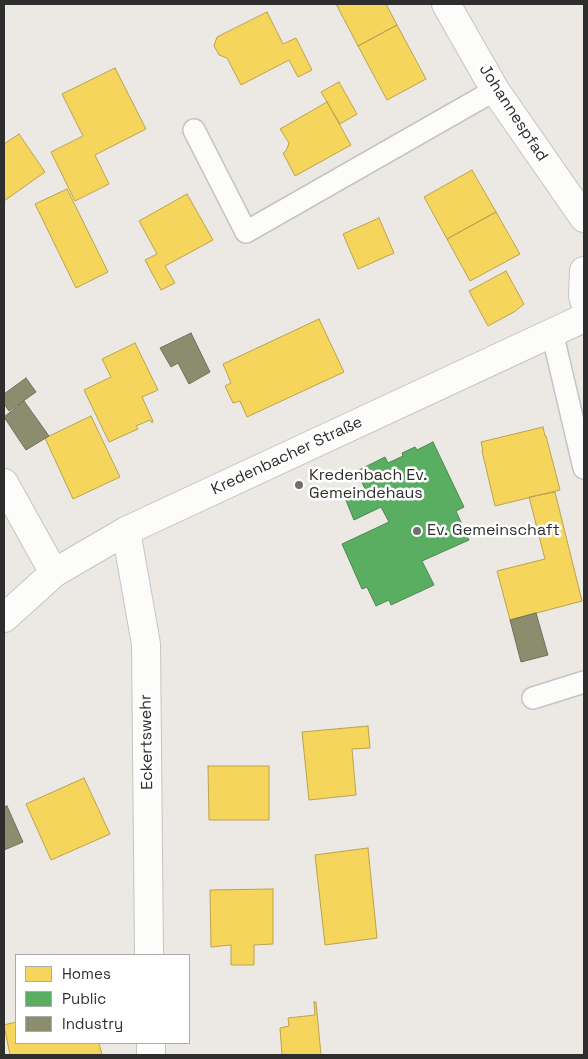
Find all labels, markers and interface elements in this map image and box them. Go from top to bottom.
street label: Johannespfad [475,61,551,165]
street label: Kredenbacher Straße [208,413,366,499]
place label: Kredenbach Ev. Gemeindehaus [309,466,427,504]
marker: Kredenbach Ev. Gemeindehaus [293,479,305,491]
place label: Ev. Gemeinschaft [427,521,560,541]
marker: Ev. Gemeinschaft [411,525,423,537]
street label: Eckertswehr [137,694,157,790]
legend [15,954,190,1044]
text: Homes [62,964,111,983]
text: Public [62,989,106,1008]
text: Industry [62,1014,123,1033]

